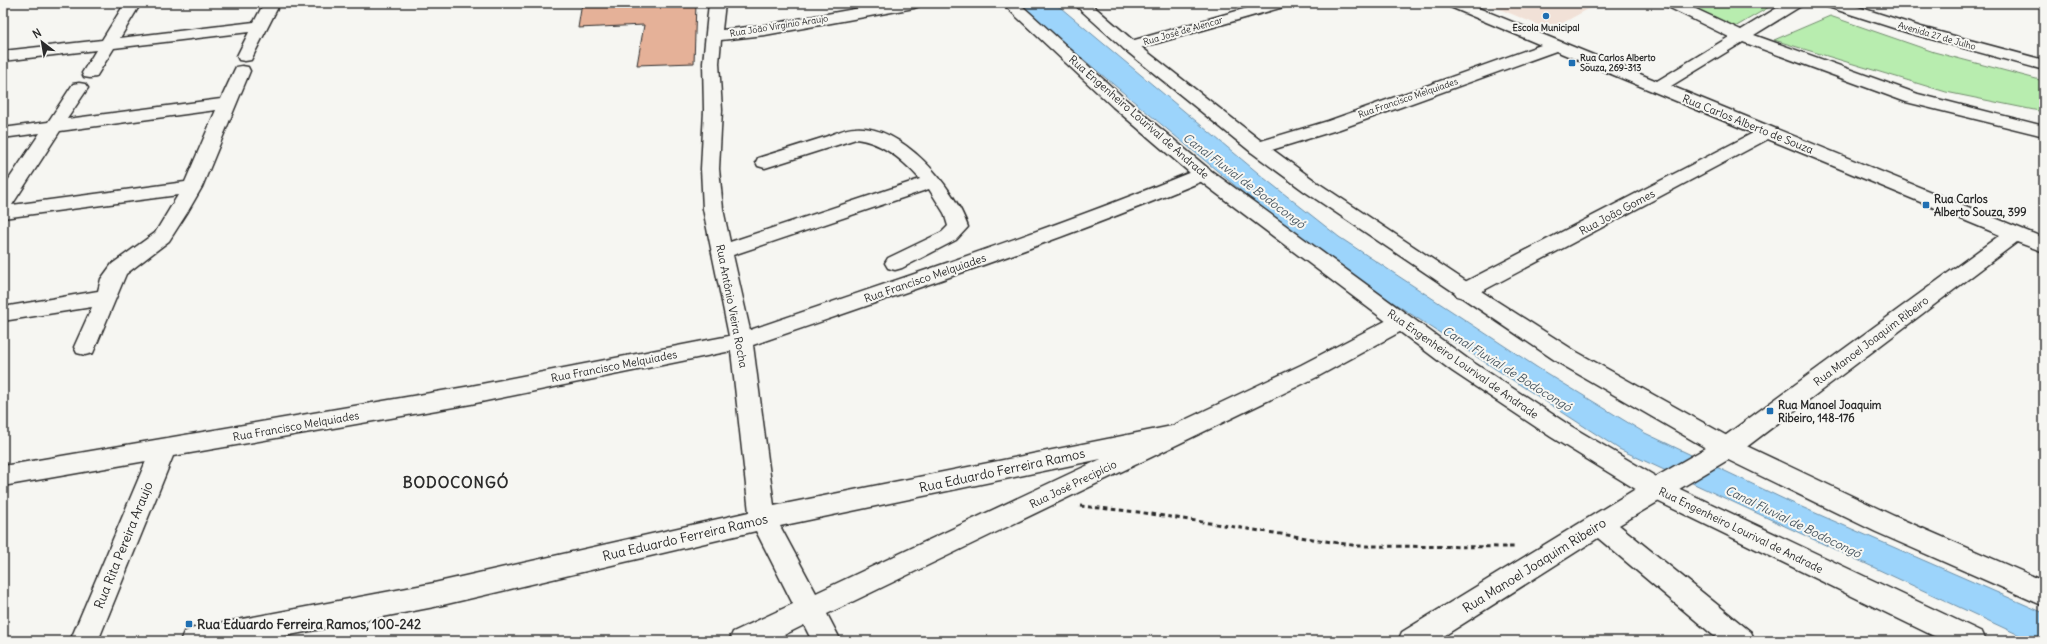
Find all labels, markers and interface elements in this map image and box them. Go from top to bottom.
marker: Escola Municipal [1541,11,1551,21]
street label: Rua João Virginio Araujo [729,12,829,39]
street label: Rua José de Alencar [1142,14,1224,47]
street label: Avenida 27 de Julho [1897,19,1977,52]
north arrow [22,22,62,62]
place label: Escola Municipal [1513,22,1579,34]
text: N [30,25,44,41]
street label: Rua Engenheiro Lourival de Andrade [1066,52,1212,182]
place label: Rua Carlos Alberto Souza, 269-313 [1580,52,1656,73]
marker: Rua Carlos Alberto Souza, 269-313 [1567,58,1577,68]
street label: Rua Francisco Melquiades [1356,75,1459,120]
street label: Rua Carlos Alberto de Souza [1680,91,1816,157]
water label: Canal Fluvial de Bodocongó [1180,130,1309,232]
street label: Rua João Gomes [1577,186,1657,238]
place label: Rua Carlos Alberto Souza, 399 [1934,192,2027,219]
marker: Rua Carlos Alberto Souza, 399 [1921,200,1931,210]
street label: Rua Antônio Vieira Rocha [713,243,751,369]
street label: Rua Francisco Melquiades [862,251,988,305]
street label: Rua Manoel Joaquim Ribeiro [1811,293,1931,389]
street label: Rua Engenheiro Lourival de Andrade [1385,306,1541,422]
water label: Canal Fluvial de Bodocongó [1440,323,1576,415]
street label: Rua Francisco Melquiades [550,347,678,385]
place label: Rua Manoel Joaquim Ribeiro, 148-176 [1778,398,1882,425]
marker: Rua Manoel Joaquim Ribeiro, 148-176 [1765,406,1775,416]
street label: Rua Francisco Melquiades [232,408,360,444]
street label: Rua Eduardo Ferreira Ramos [918,445,1087,496]
street label: Rua José Precipício [1027,457,1119,511]
district label: BODOCONGÓ [403,472,509,492]
street label: Rua Rita Pereira Araujo [90,479,157,611]
water label: Canal Fluvial de Bodocongó [1723,482,1865,562]
street label: Rua Engenheiro Lourival de Andrade [1656,484,1826,576]
street label: Rua Eduardo Ferreira Ramos [601,510,770,565]
street label: Rua Manoel Joaquim Ribeiro [1459,514,1609,617]
place label: Rua Eduardo Ferreira Ramos, 100-242 [197,616,421,633]
marker: Rua Eduardo Ferreira Ramos, 100-242 [184,619,194,629]

